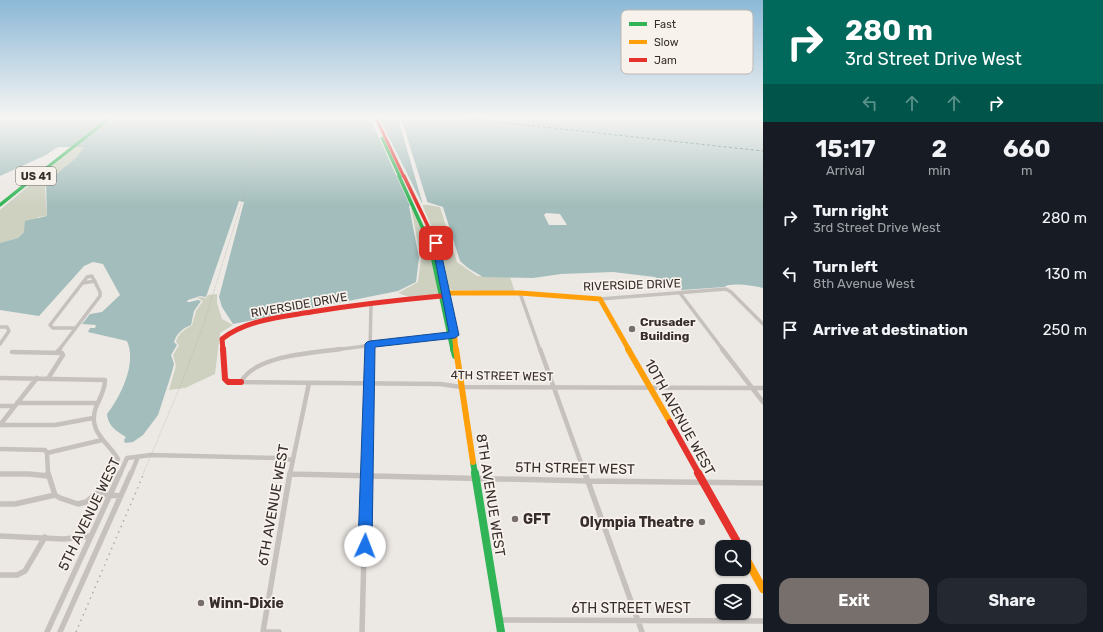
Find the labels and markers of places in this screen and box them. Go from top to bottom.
pin [419,226,453,260]
place label: Crusader Building [640,315,696,343]
marker: Crusader Building [627,324,637,334]
place label: GFT [523,511,551,528]
marker: GFT [510,514,520,524]
place label: Olympia Theatre [580,514,694,531]
marker: Olympia Theatre [697,517,707,527]
place label: Winn-Dixie [209,595,284,612]
marker: Winn-Dixie [196,598,206,608]

